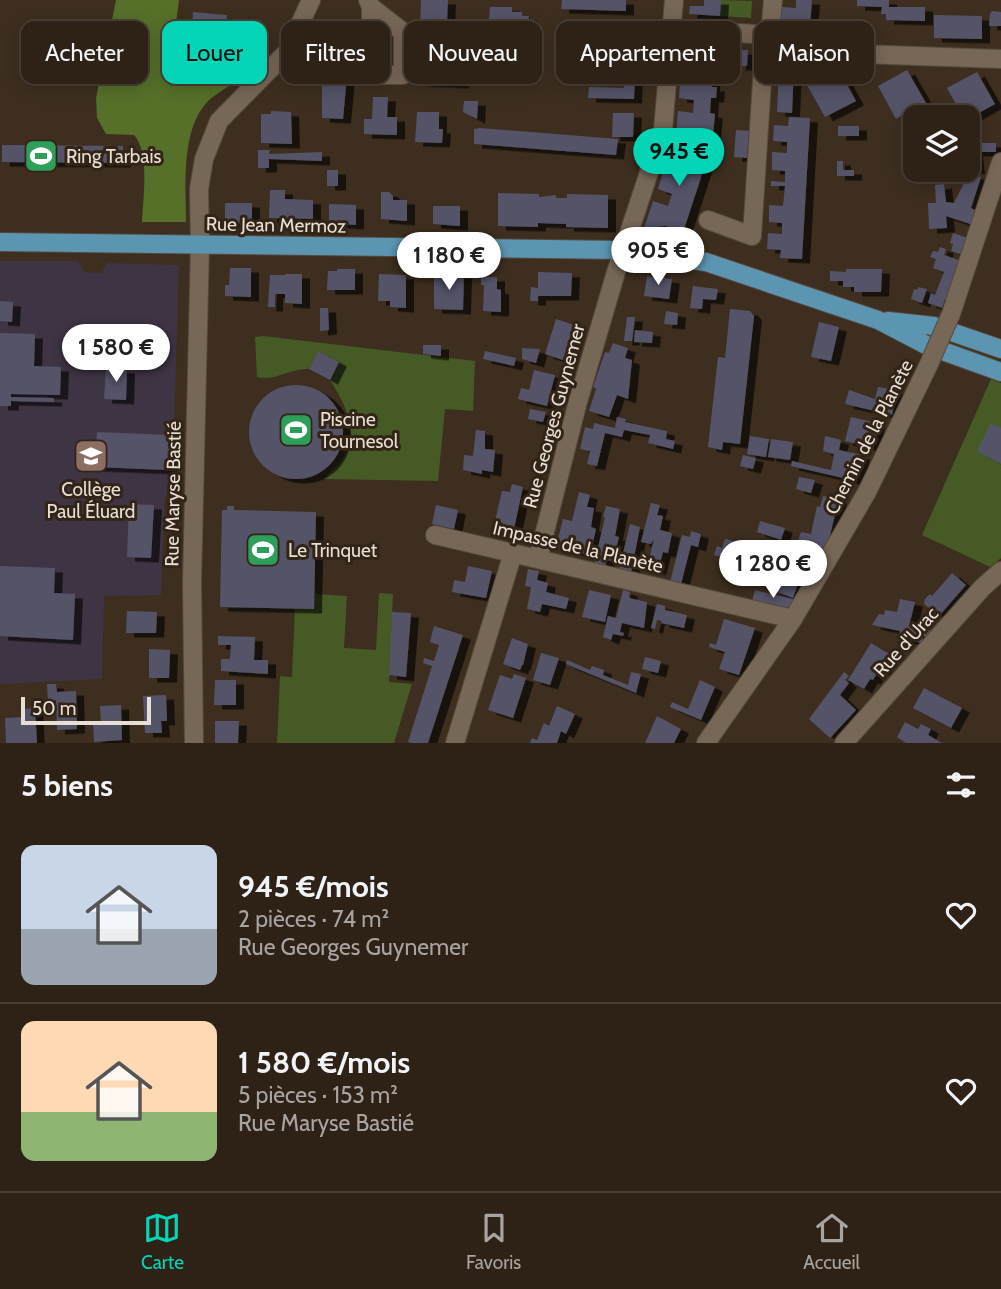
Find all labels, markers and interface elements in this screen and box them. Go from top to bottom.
chip: Acheter [21,21,148,84]
chip: Louer [162,21,267,84]
chip: Filtres [281,21,390,84]
chip: Nouveau [404,21,542,84]
chip: Appartement [556,21,740,84]
chip: Maison [754,21,874,84]
map controls [903,105,980,182]
button: layers [903,105,980,182]
pin: 945 € [630,128,728,188]
sports icon: Ring Tarbais [22,137,60,175]
text: 945 € [649,137,709,165]
place label: Ring Tarbais [66,145,161,168]
street label: Rue Jean Mermoz [206,212,346,238]
pin: 905 € [609,228,707,287]
pin: 1 180 € [384,232,514,292]
text: 905 € [627,236,689,264]
text: 1 180 € [413,241,485,269]
street label: Rue Georges Guynemer [518,321,590,511]
pin: 1 580 € [51,324,181,384]
text: 1 580 € [78,333,154,361]
street label: Chemin de la Planète [820,356,918,518]
place label: Piscine Tournesol [320,408,399,453]
sports icon: Piscine Tournesol [277,411,315,449]
street label: Rue Maryse Bastié [160,421,186,567]
school or university icon: Collège Paul Éluard [72,437,110,475]
place label: Collège Paul Éluard [47,478,135,523]
street label: Impasse de la Planète [491,516,666,578]
sports icon: Le Trinquet [244,531,282,569]
place label: Le Trinquet [288,539,378,562]
pin: 1 280 € [708,540,838,600]
text: 1 280 € [735,549,811,577]
street label: Rue d'Urac [869,602,944,682]
scale bar [21,694,150,726]
text: 50 m [32,697,76,720]
icon: filters [942,766,980,804]
text: 5 biens [21,767,113,804]
text: 945 €/mois [238,868,389,905]
icon: home [77,873,161,957]
icon: heart [942,896,980,934]
text: 2 pièces · 74 m² [238,905,389,933]
text: Rue Georges Guynemer [238,933,468,961]
text: 1 580 €/mois [238,1044,410,1081]
icon: home [77,1049,161,1133]
icon: heart [942,1072,980,1110]
text: 5 pièces · 153 m² [238,1081,398,1109]
text: Rue Maryse Bastié [238,1109,414,1137]
tab: Carte [141,1209,184,1274]
tab: Favoris [466,1209,521,1274]
tab: Accueil [803,1209,860,1274]

